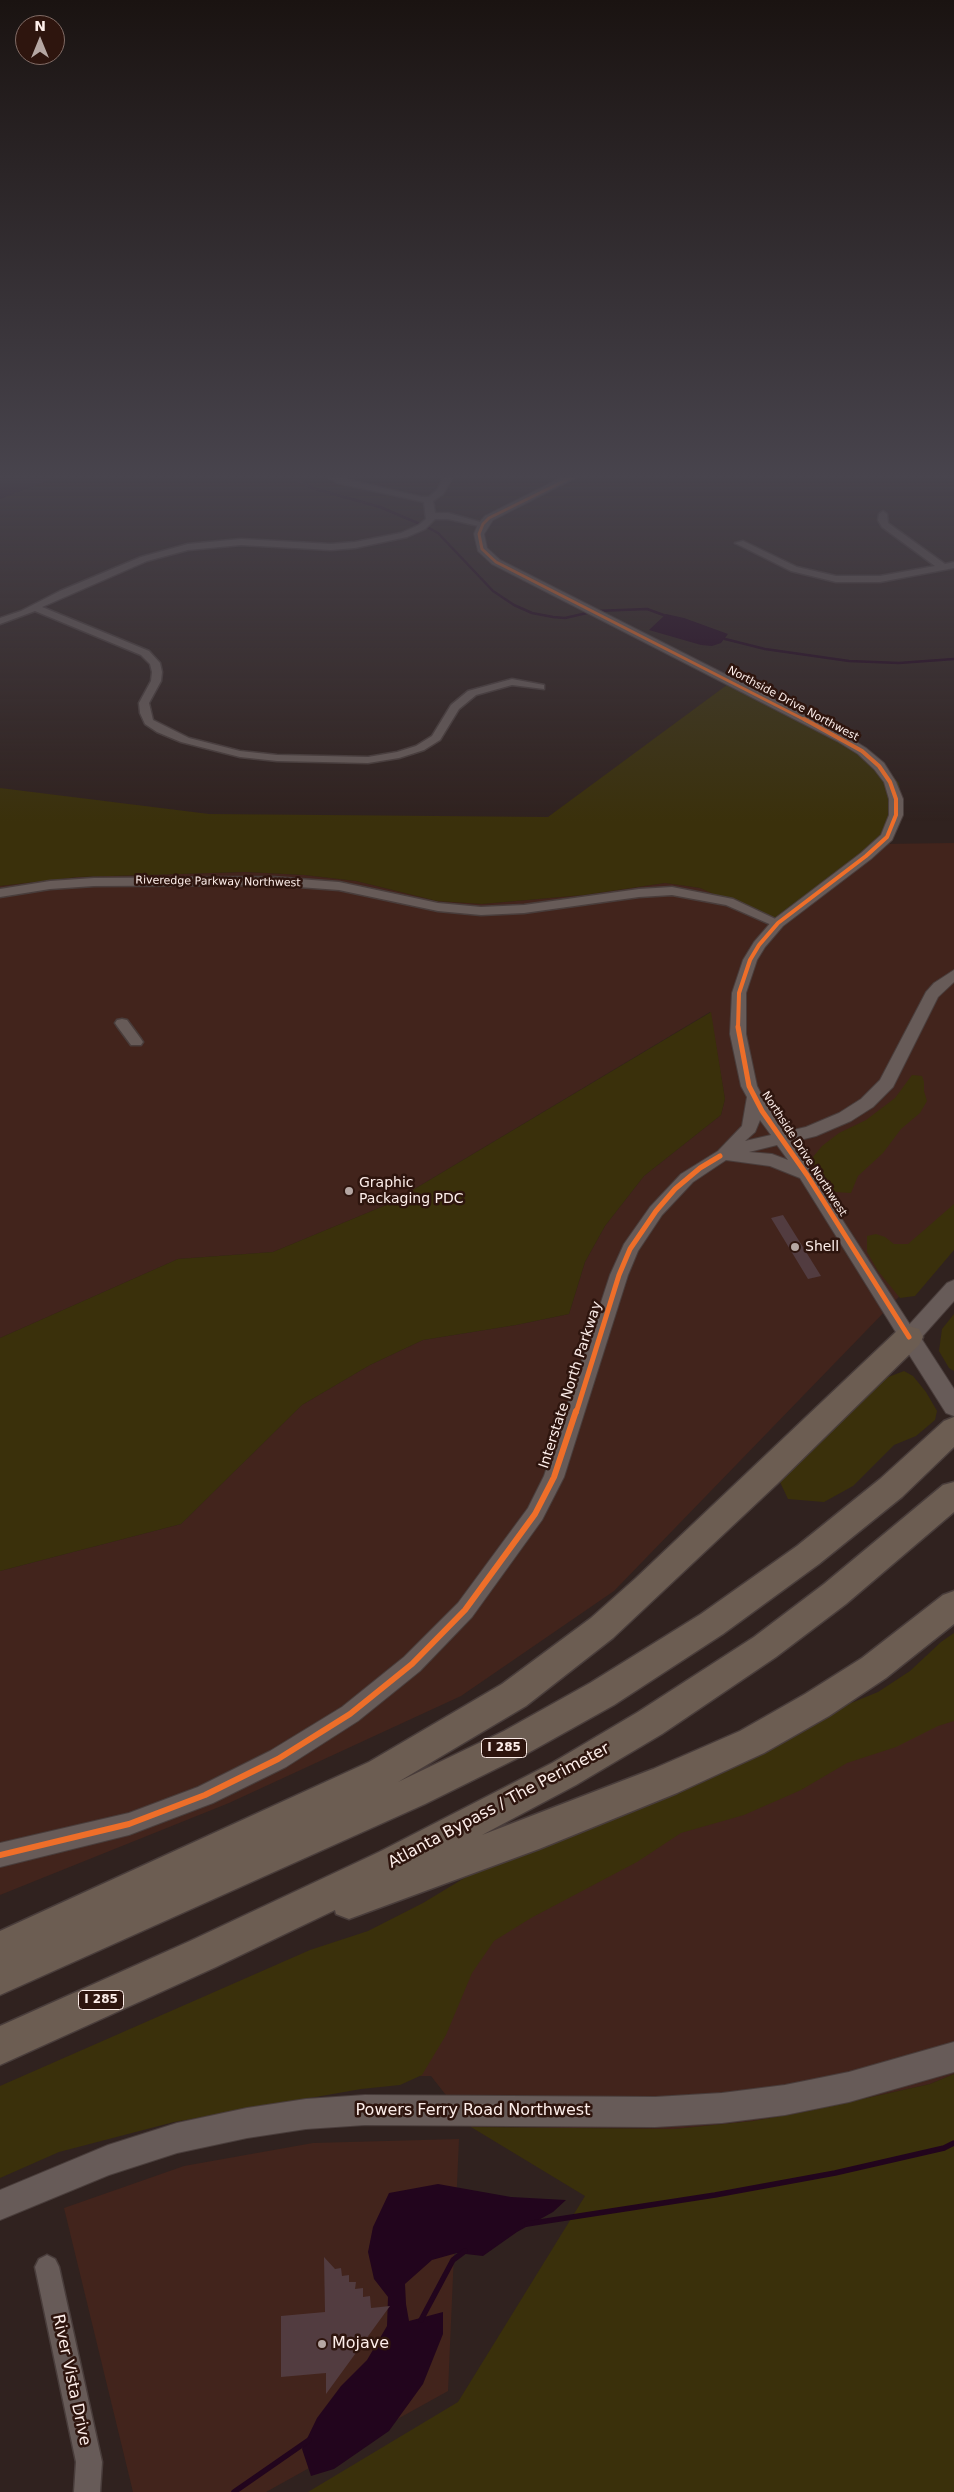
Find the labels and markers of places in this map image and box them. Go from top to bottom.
place label: Graphic Packaging PDC [359,1175,464,1208]
marker: Graphic Packaging PDC [343,1185,355,1197]
place label: Shell [805,1239,839,1255]
marker: Shell [789,1241,801,1253]
place label: Mojave [332,2334,389,2354]
marker: Mojave [316,2338,328,2350]

